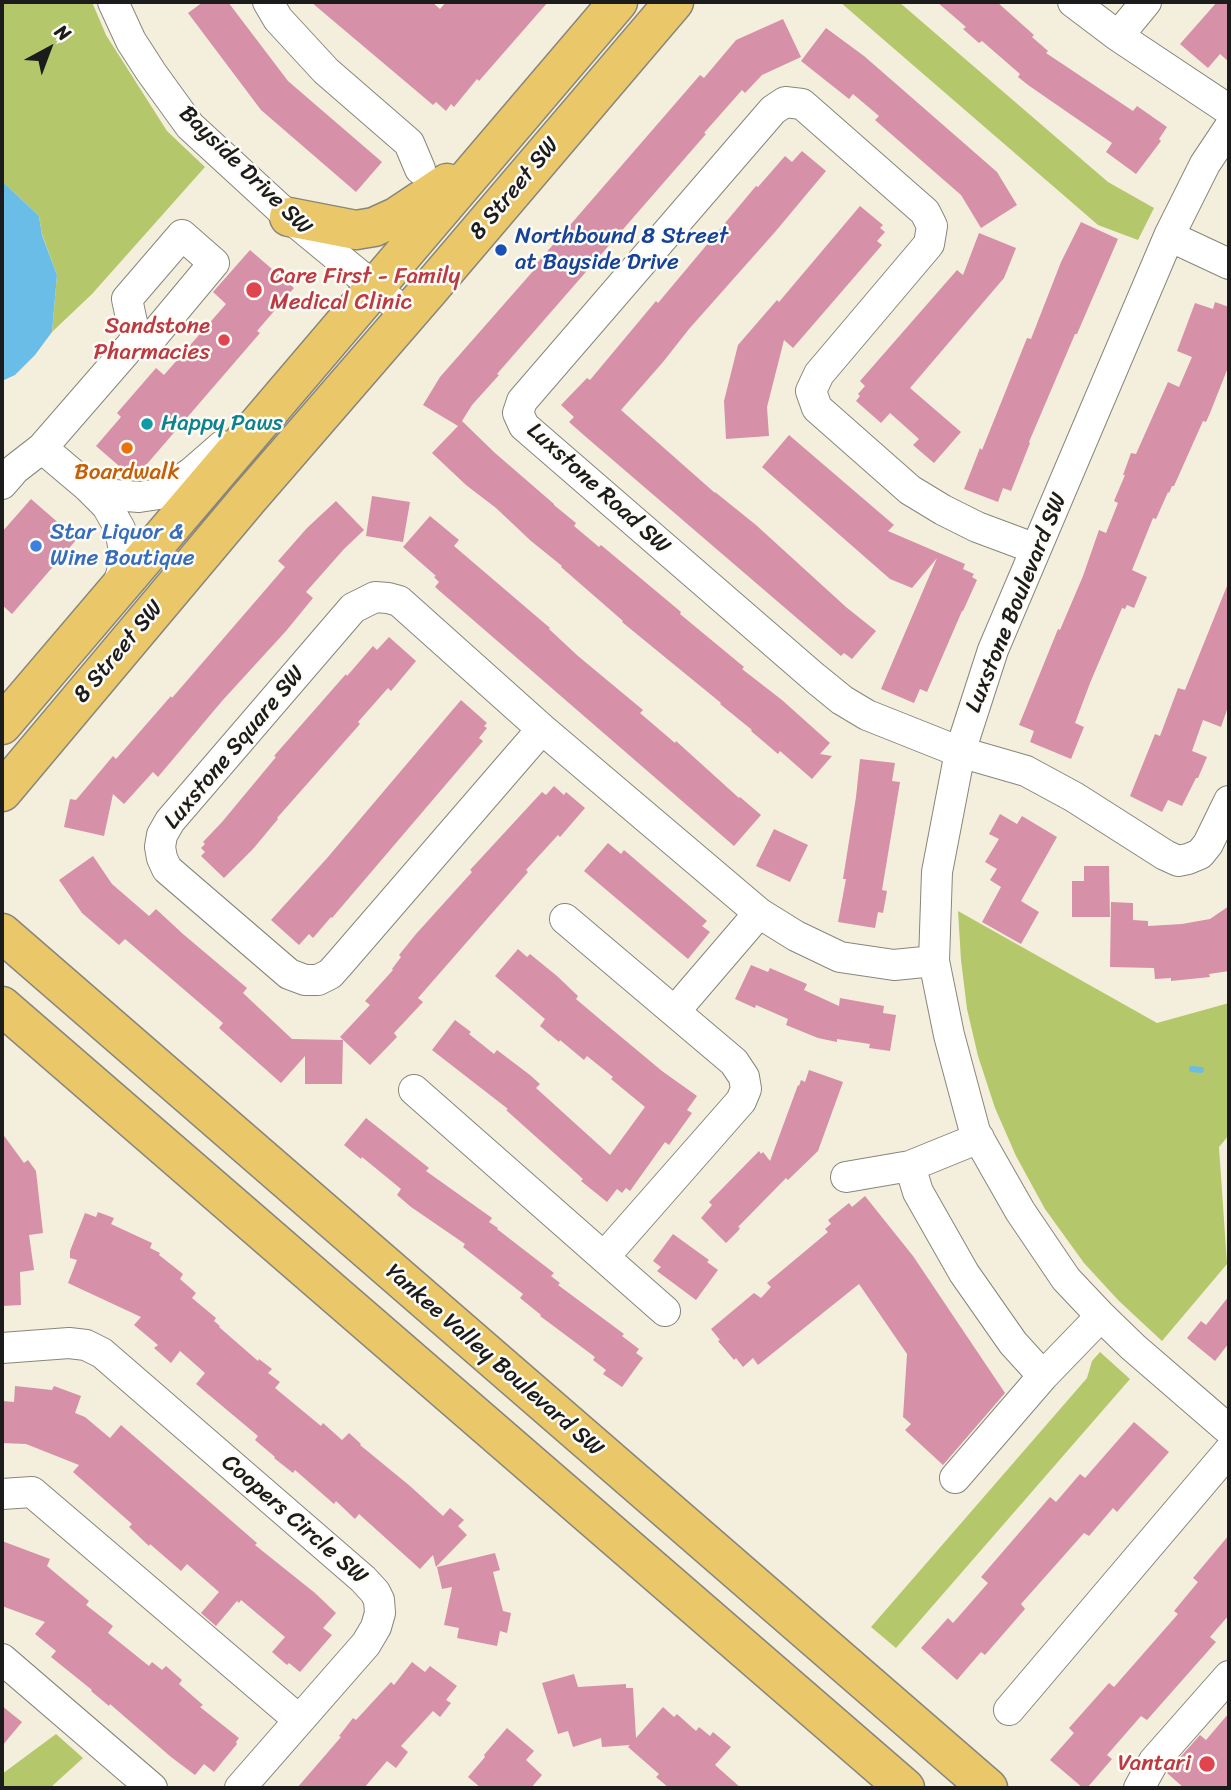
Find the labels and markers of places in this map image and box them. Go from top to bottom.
place label: Northbound 8 Street at Bayside Drive [515,223,728,277]
marker: Northbound 8 Street at Bayside Drive [493,242,509,258]
place label: Care First - Family Medical Clinic [270,263,460,317]
marker: Care First - Family Medical Clinic [244,280,264,300]
place label: Sandstone Pharmacies [94,313,210,367]
marker: Sandstone Pharmacies [216,332,232,348]
place label: Happy Paws [161,410,283,438]
marker: Happy Paws [139,416,155,432]
marker: Boardwalk [119,440,135,456]
place label: Boardwalk [74,459,180,487]
place label: Star Liquor & Wine Boutique [50,519,195,573]
marker: Star Liquor & Wine Boutique [28,538,44,554]
place label: Vantari [1118,1750,1191,1778]
marker: Vantari [1197,1754,1217,1774]

